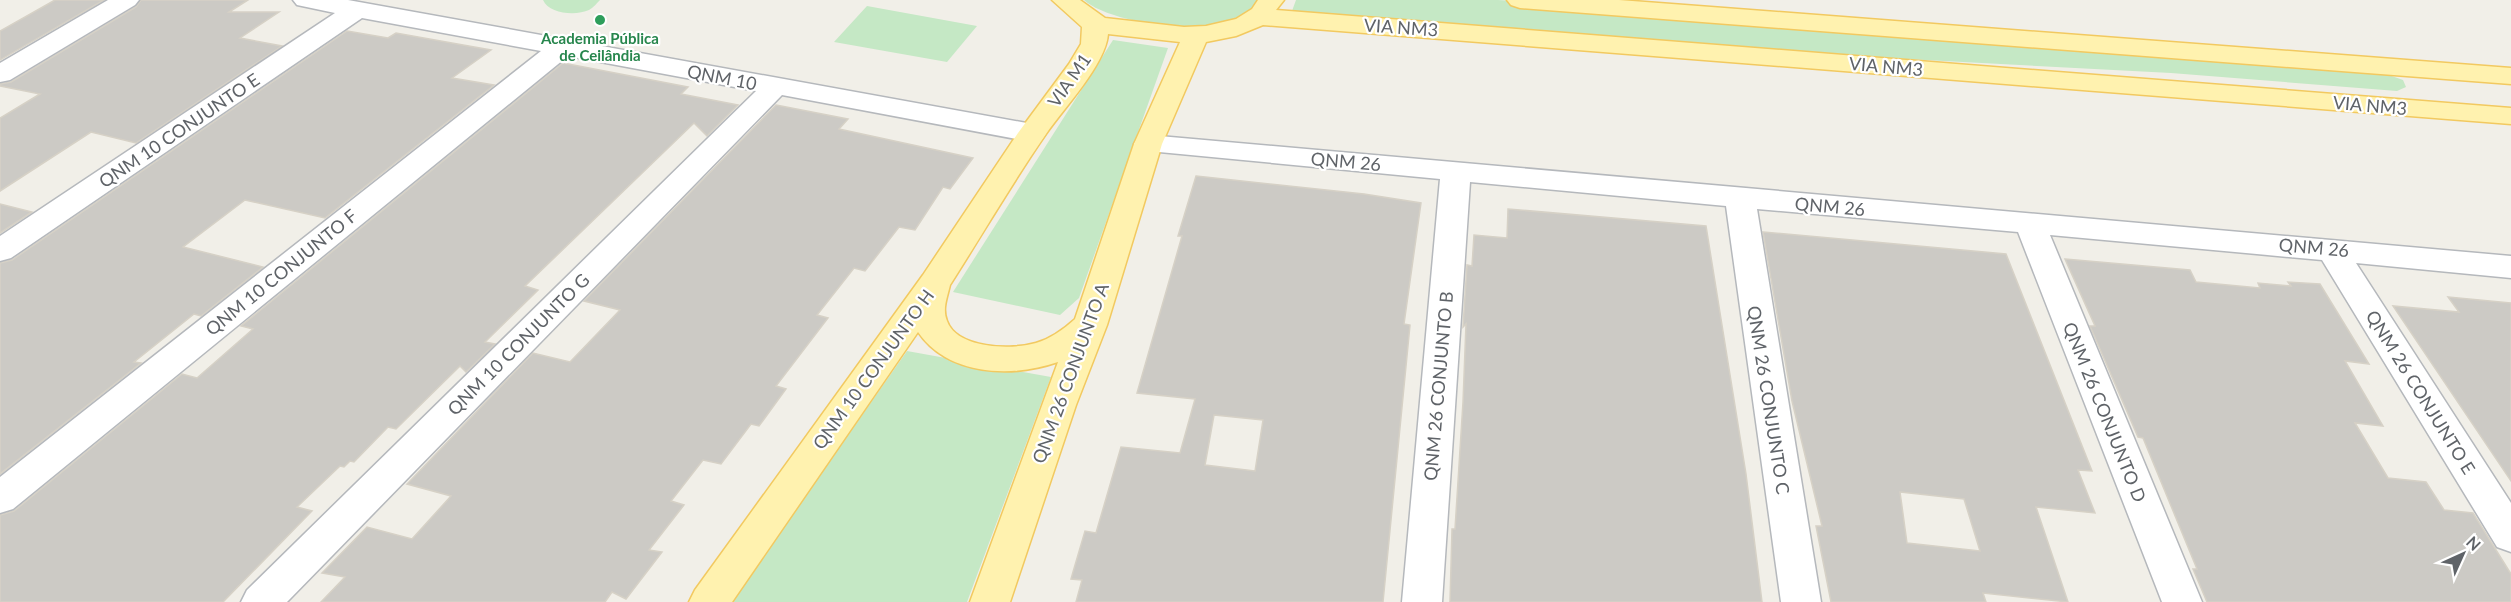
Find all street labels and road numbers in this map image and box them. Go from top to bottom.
street label: VIA NM3 [1363,13,1439,41]
street label: VIA M1 [1043,49,1095,111]
street label: VIA NM3 [1848,52,1924,80]
street label: QNM 10 [685,59,759,95]
street label: QNM 10 CONJUNTO E [95,68,263,192]
street label: VIA NM3 [2332,91,2408,119]
street label: QNM 26 [1310,147,1382,175]
street label: QNM 26 [1794,192,1866,220]
street label: QNM 10 CONJUNTO F [201,204,361,340]
street label: QNM 26 [2278,233,2350,261]
street label: QNM 10 CONJUNTO G [442,268,594,420]
street label: QNM 26 CONJUNTO A [1027,279,1113,466]
street label: QNM 10 CONJUNTO H [808,285,938,453]
street label: QNM 26 CONJUNTO B [1419,290,1457,482]
street label: QNM 26 CONJUNTO C [1743,304,1795,496]
street label: QNM 26 CONJUNTO E [2362,306,2480,478]
street label: QNM 26 CONJUNTO D [2059,319,2151,505]

